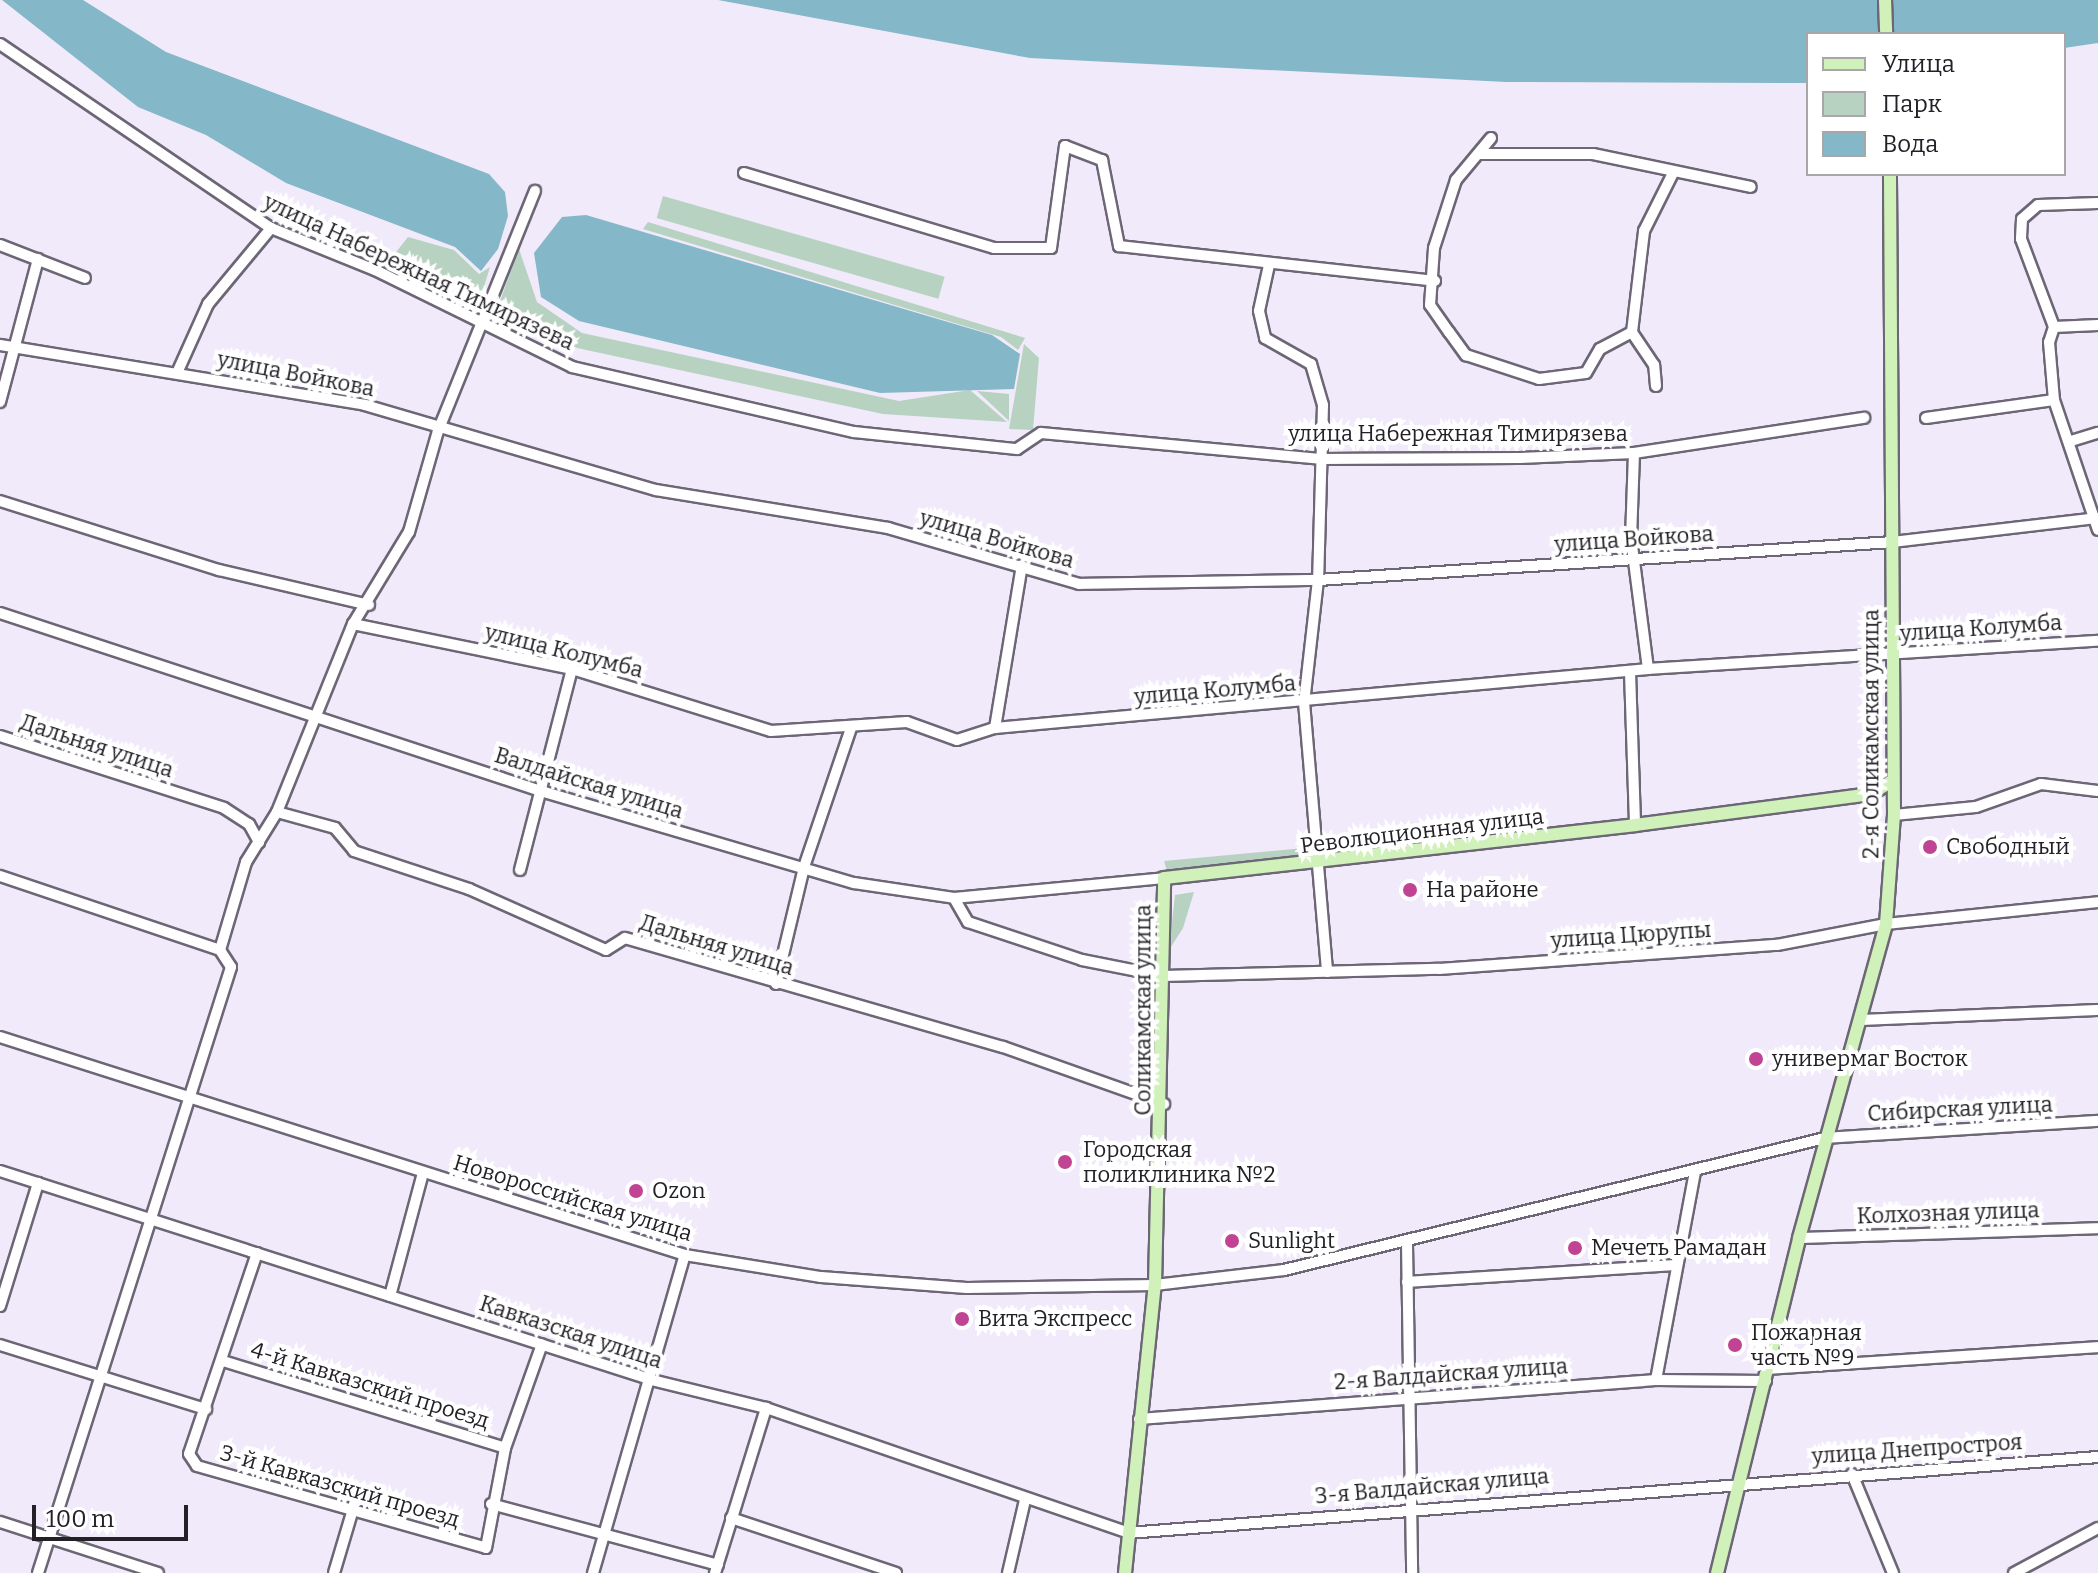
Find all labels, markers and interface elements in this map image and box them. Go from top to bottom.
legend [1806,32,2066,176]
text: Улица [1882,50,1955,78]
text: Парк [1882,90,1942,118]
text: Вода [1882,130,1938,158]
street label: улица Набережная Тимирязева [259,188,579,356]
street label: улица Войкова [215,346,377,402]
street label: улица Набережная Тимирязева [1288,421,1628,447]
street label: улица Войкова [917,504,1077,574]
street label: улица Войкова [1553,520,1715,558]
street label: 2-я Соликамская улица [1858,609,1884,859]
street label: улица Колумба [1899,609,2063,647]
street label: улица Колумба [482,619,646,683]
street label: улица Колумба [1133,670,1297,710]
street label: Дальняя улица [17,709,177,783]
street label: Валдайская улица [492,742,686,824]
street label: Революционная улица [1299,803,1545,859]
place label: Свободный [1946,834,2070,860]
marker: Свободный [1921,838,1939,856]
place label: На районе [1426,877,1539,903]
marker: На районе [1401,881,1419,899]
street label: Соликамская улица [1130,904,1156,1116]
street label: Дальняя улица [637,909,797,981]
street label: улица Цюрупы [1550,916,1712,954]
place label: универмаг Восток [1772,1046,1968,1072]
marker: универмаг Восток [1747,1050,1765,1068]
street label: Сибирская улица [1867,1091,2053,1127]
place label: Городская поликлиника №2 [1083,1136,1276,1188]
street label: Новороссийская улица [450,1149,696,1247]
marker: Городская поликлиника №2 [1054,1151,1076,1173]
place label: Ozon [652,1178,706,1204]
marker: Ozon [627,1182,645,1200]
street label: Колхозная улица [1856,1197,2040,1229]
place label: Sunlight [1248,1228,1335,1254]
marker: Sunlight [1223,1232,1241,1250]
place label: Мечеть Рамадан [1591,1235,1766,1261]
marker: Мечеть Рамадан [1566,1239,1584,1257]
street label: Кавказская улица [476,1290,666,1374]
place label: Вита Экспресс [978,1306,1132,1332]
marker: Вита Экспресс [953,1310,971,1328]
place label: Пожарная часть №9 [1751,1319,1862,1370]
street label: 4-й Кавказский проезд [247,1336,493,1434]
marker: Пожарная часть №9 [1726,1336,1744,1354]
street label: 2-я Валдайская улица [1333,1353,1569,1395]
street label: улица Днепростроя [1811,1428,2023,1470]
street label: 3-й Кавказский проезд [217,1439,463,1533]
street label: 3-я Валдайская улица [1314,1463,1550,1509]
scale bar [36,1489,192,1539]
text: 100 m [46,1505,114,1533]

